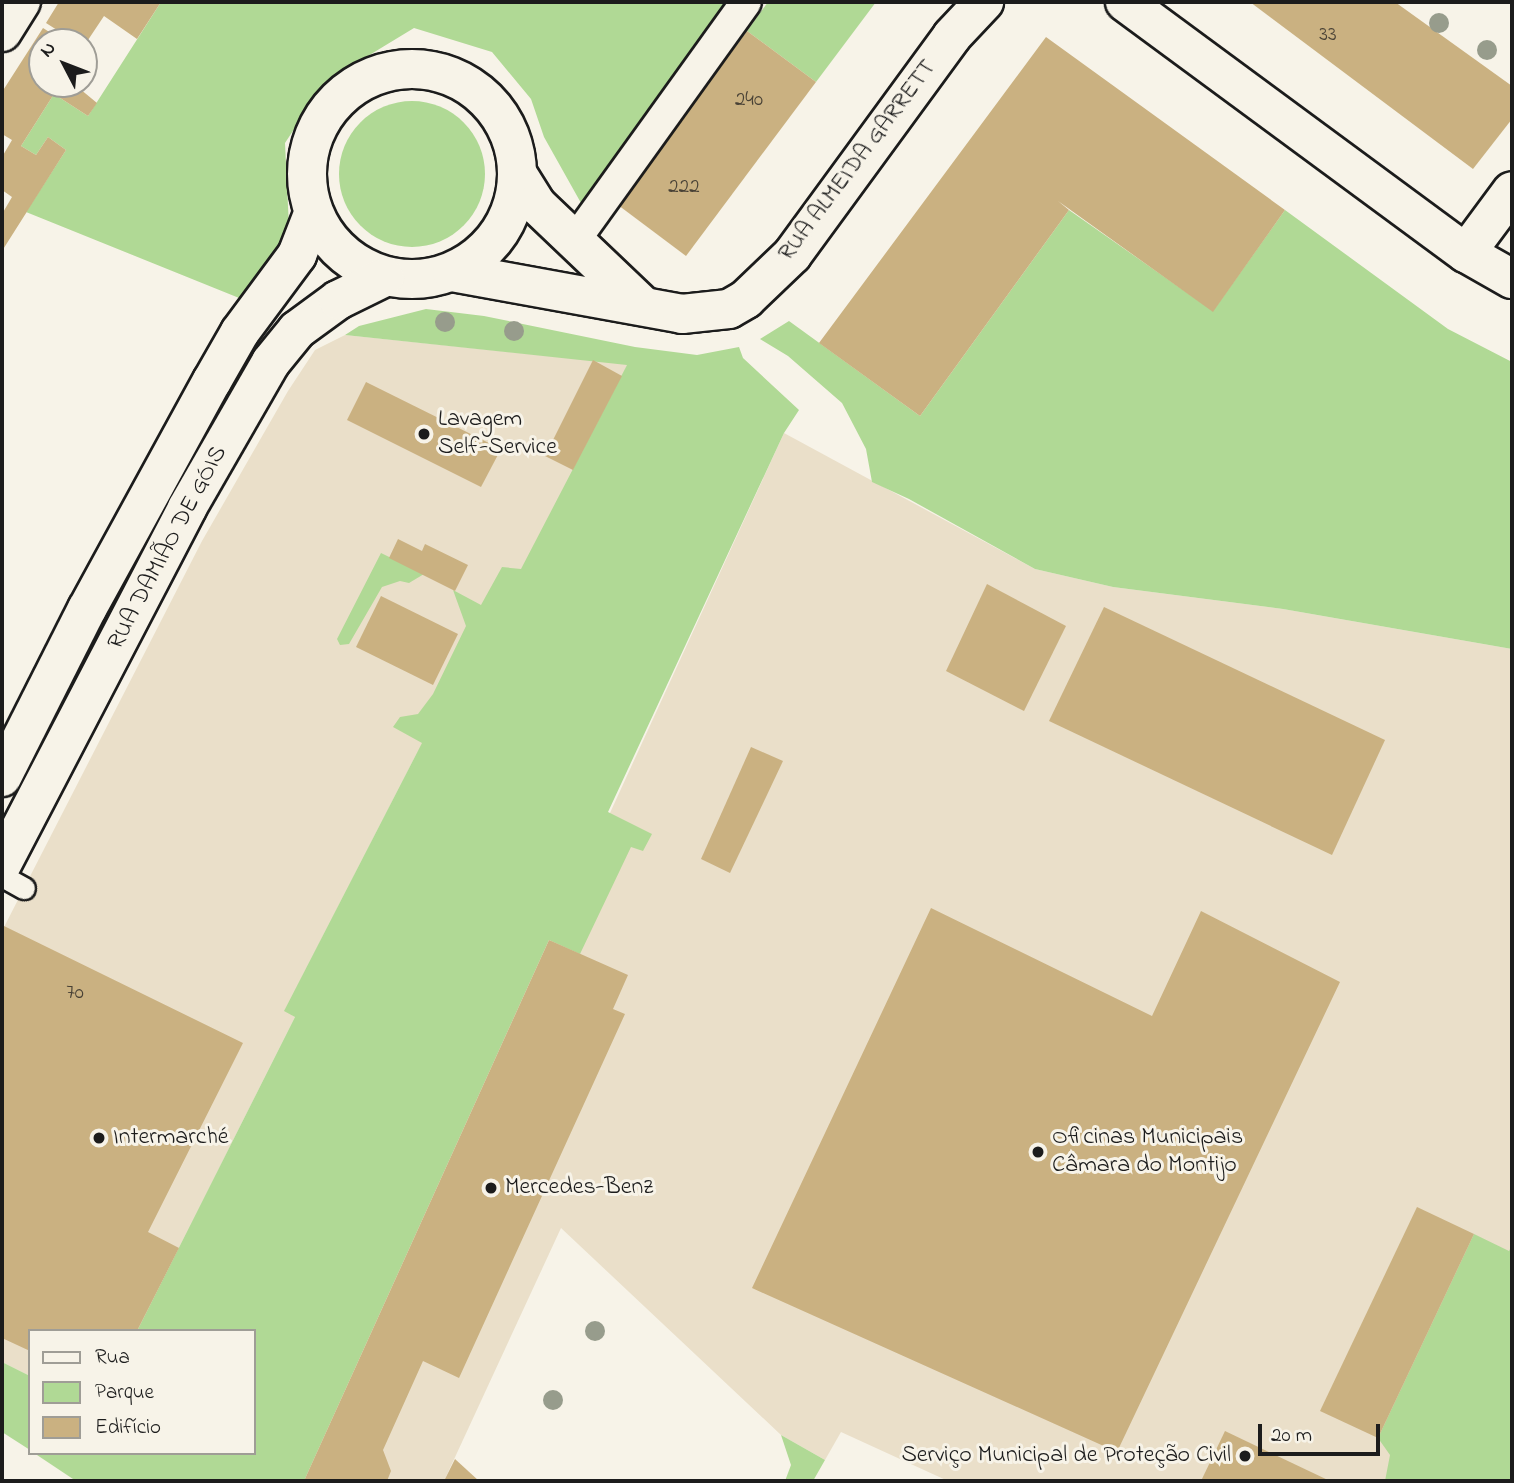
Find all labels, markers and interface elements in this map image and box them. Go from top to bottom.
house number: 33 [1319,22,1337,48]
north arrow [28,28,98,98]
text: N [34,36,63,64]
street label: RUA ALMEIDA GARRETT [773,55,943,267]
house number: 240 [735,87,763,113]
house number: 222 [668,174,700,200]
place label: Lavagem Self-Service [438,406,557,462]
marker: Lavagem Self-Service [416,426,432,442]
street label: RUA DAMIÃO DE GÓIS [102,441,234,655]
house number: 70 [66,980,84,1006]
place label: Intermarché [113,1124,229,1152]
place label: Oficinas Municipais Câmara do Montijo [1052,1124,1243,1180]
marker: Intermarché [91,1130,107,1146]
marker: Oficinas Municipais Câmara do Montijo [1030,1144,1046,1160]
place label: Mercedes-Benz [505,1174,653,1202]
marker: Mercedes-Benz [483,1180,499,1196]
legend [28,1329,256,1455]
text: Rua [95,1343,130,1373]
text: Parque [95,1378,154,1408]
scale bar [1262,1410,1384,1454]
text: Edifício [95,1413,161,1443]
text: 20 m [1271,1421,1312,1451]
place label: Serviço Municipal de Proteção Civil [901,1442,1231,1470]
marker: Serviço Municipal de Proteção Civil [1237,1448,1253,1464]

